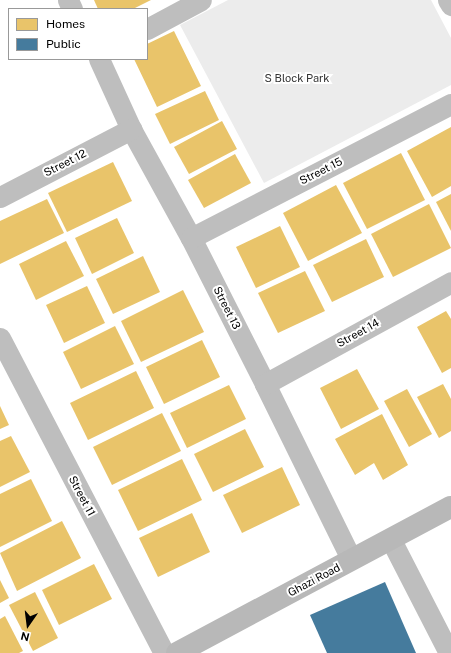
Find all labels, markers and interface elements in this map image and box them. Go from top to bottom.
legend [8,8,148,60]
text: Homes [46,17,85,31]
text: Public [46,37,81,51]
park label: S Block Park [265,71,329,85]
street label: Street 12 [42,147,88,179]
street label: Street 15 [297,155,345,187]
street label: Street 13 [211,284,243,332]
street label: Street 14 [335,316,381,350]
street label: Street 11 [66,474,98,518]
street label: Ghazi Road [286,561,342,599]
north arrow [8,605,48,645]
text: N [19,630,31,644]

